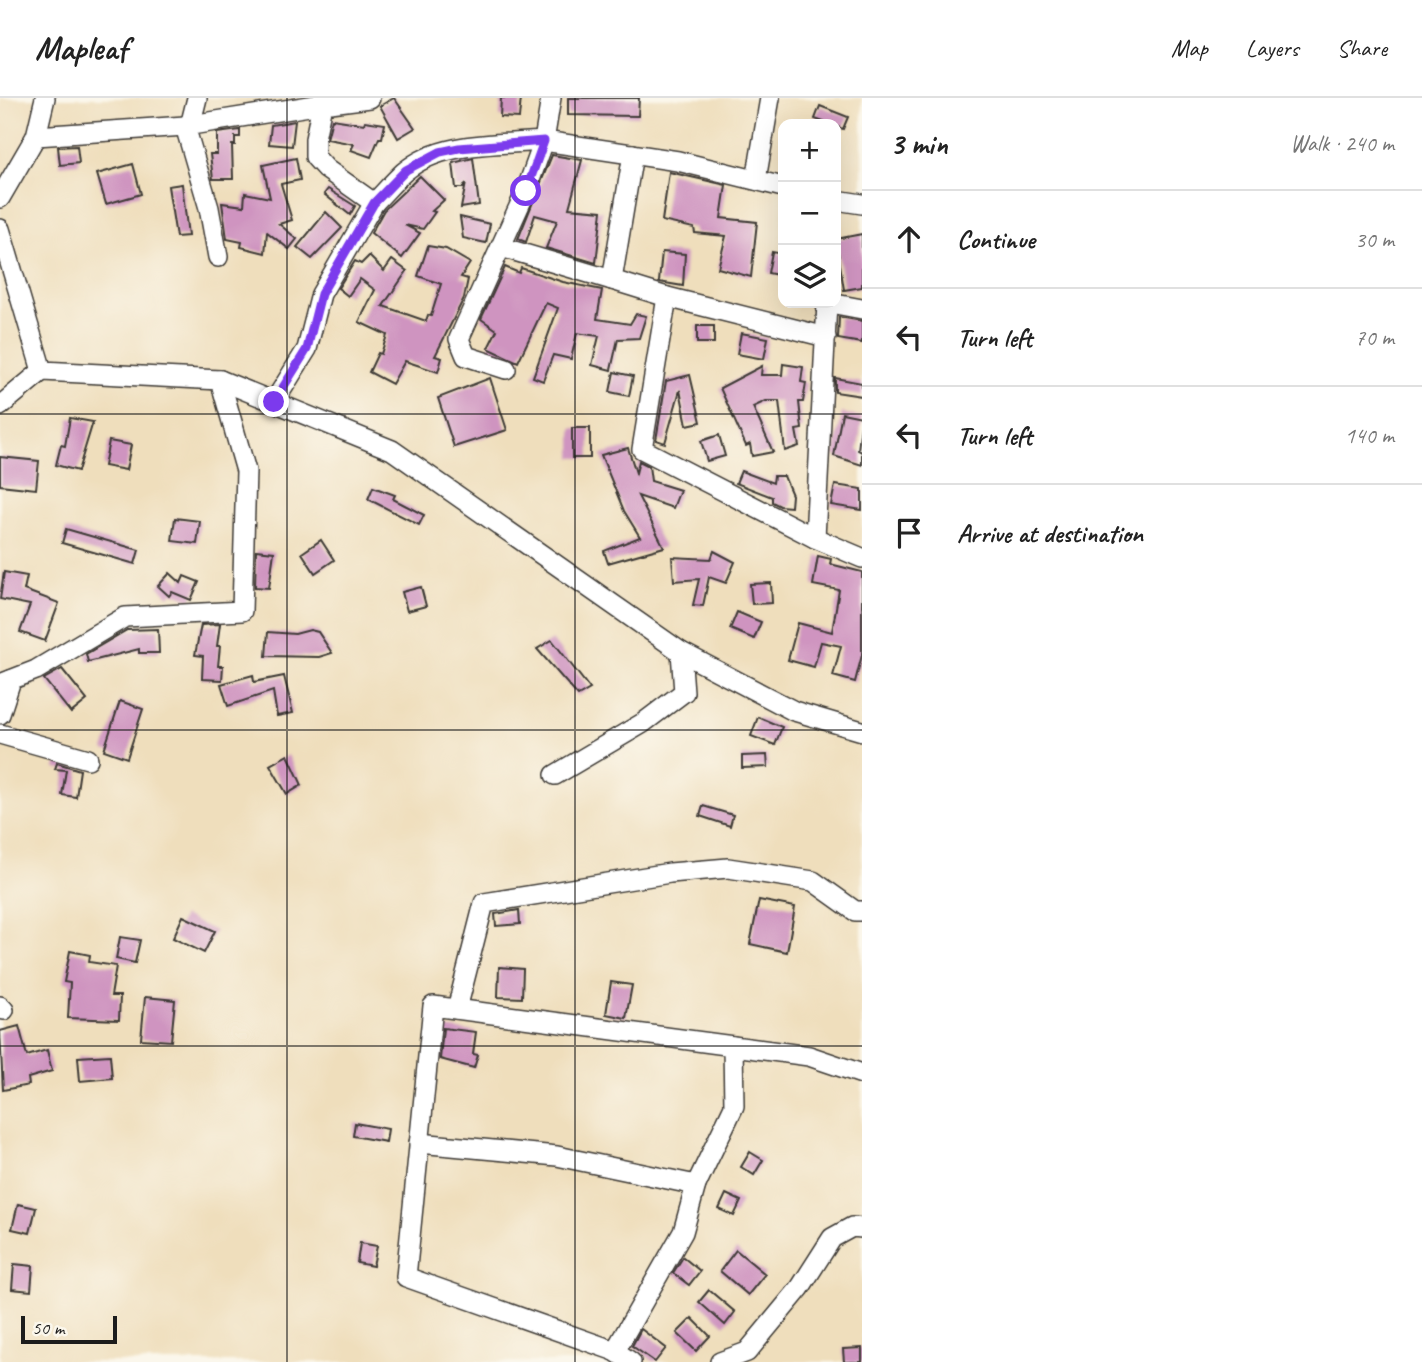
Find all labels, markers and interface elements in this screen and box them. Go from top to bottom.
text: Mapleaf [35,27,127,69]
text: Map [1171,33,1208,63]
text: Layers [1246,33,1299,63]
text: Share [1337,33,1387,63]
map controls [778,119,841,308]
button: + [778,119,841,182]
text: 3 min [890,125,947,163]
text: Walk · 240 m [1290,129,1394,158]
route start [510,175,541,206]
button: − [778,182,841,245]
icon: ahead [890,220,928,258]
text: Continue [957,223,1035,256]
text: 30 m [1355,225,1394,254]
button: layers [778,245,841,308]
icon: left [890,318,928,356]
text: Turn left [957,321,1032,354]
text: 70 m [1355,323,1394,352]
route end [258,386,289,417]
icon: left [890,416,928,454]
text: Turn left [957,419,1032,452]
text: 140 m [1345,421,1394,450]
icon: arrive [890,514,928,552]
text: Arrive at destination [957,517,1143,550]
scale bar [21,1313,117,1345]
text: 50 m [32,1316,64,1340]

